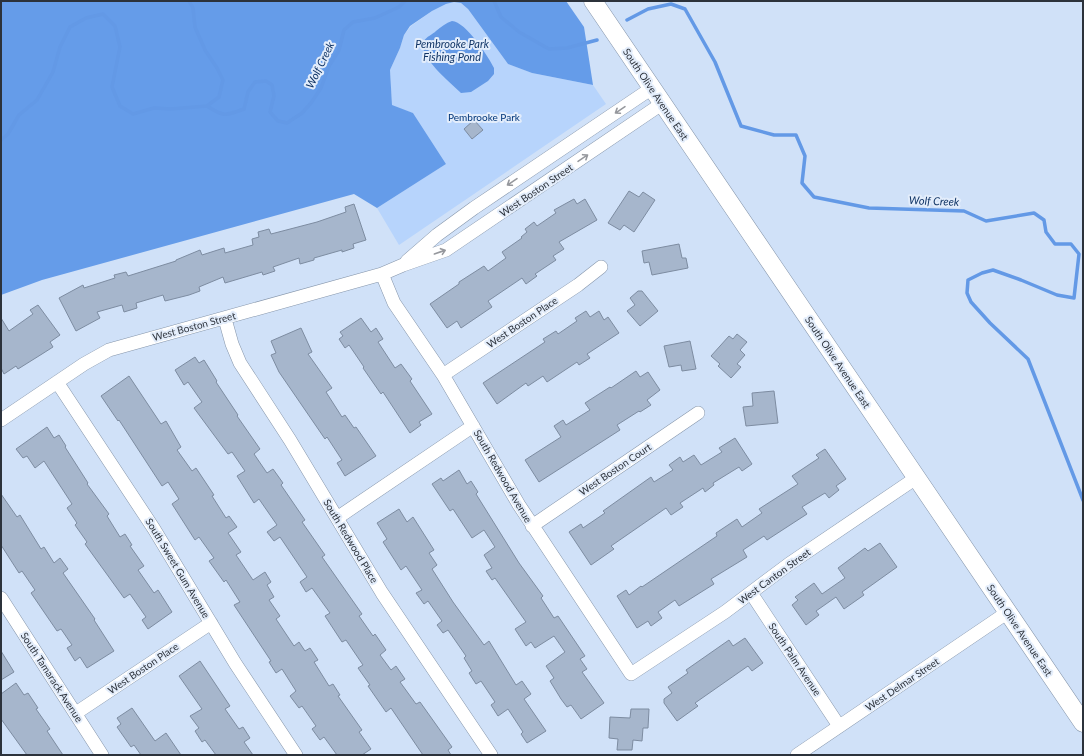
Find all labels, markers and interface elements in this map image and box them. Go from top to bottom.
water label: Pembrooke Park Fishing Pond [415,37,490,63]
water label: Wolf Creek [303,39,337,90]
street label: South Olive Avenue East [621,46,691,142]
one-way arrow [615,106,626,114]
park label: Pembrooke Park [448,111,521,123]
one-way arrow [577,154,588,162]
street label: West Boston Street [497,161,575,219]
one-way arrow [506,179,518,187]
water label: Wolf Creek [909,193,960,208]
one-way arrow [433,248,445,256]
street label: West Boston Place [484,294,560,350]
street label: West Boston Street [151,309,237,343]
street label: South Olive Avenue East [803,314,873,410]
street label: South Redwood Avenue [471,427,535,525]
street label: West Boston Court [577,440,654,498]
street label: South Redwood Place [321,497,381,585]
street label: South Sweet Gum Avenue [143,516,213,620]
street label: West Canton Street [736,546,813,606]
street label: South Olive Avenue East [985,582,1055,678]
street label: South Palm Avenue [766,620,824,698]
street label: South Tamarack Avenue [18,630,86,724]
street label: West Boston Place [105,640,181,696]
street label: West Delmar Street [863,655,941,713]

